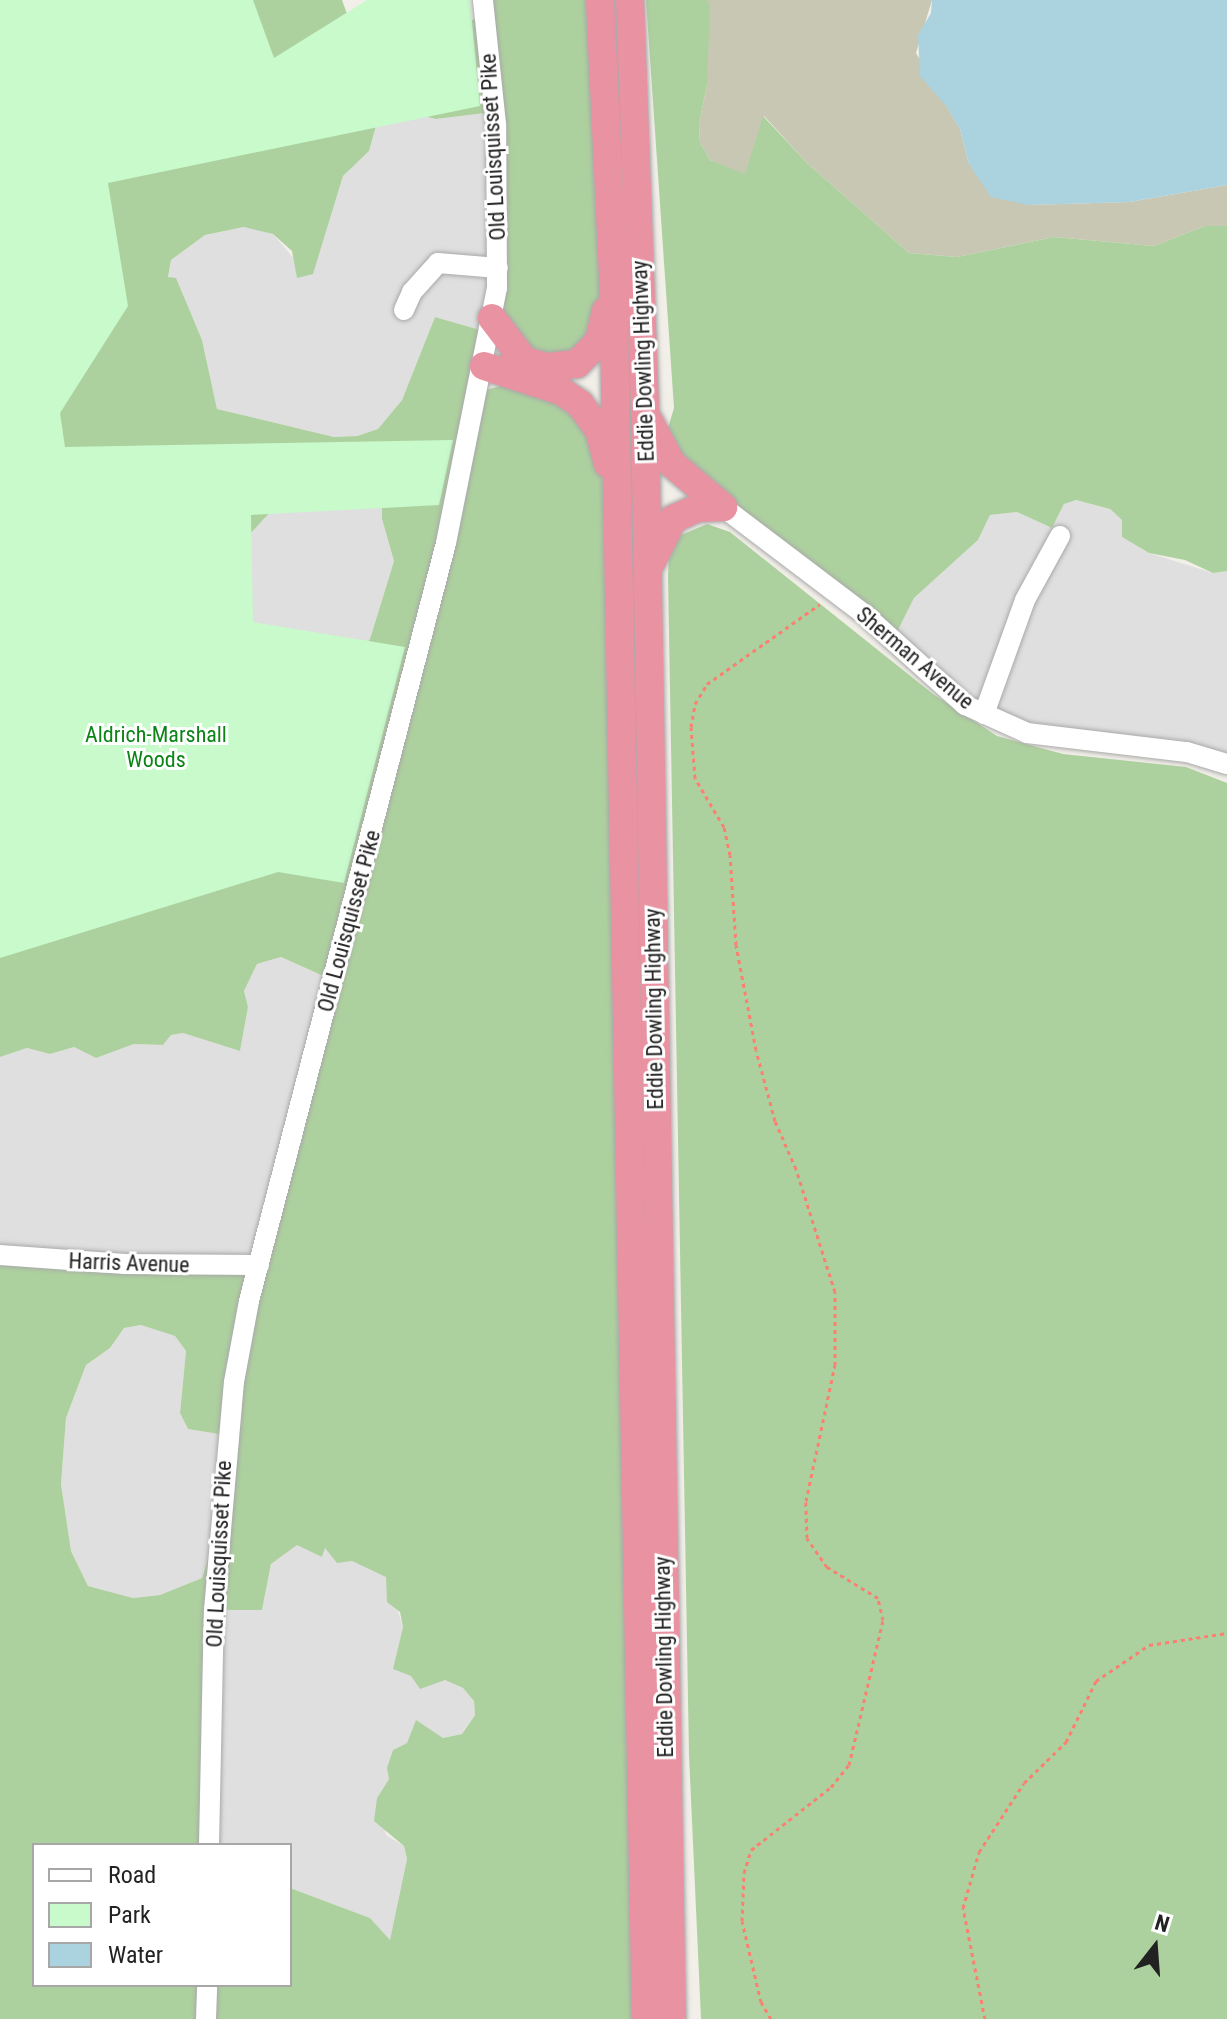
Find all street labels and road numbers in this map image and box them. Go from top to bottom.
street label: Old Louisquisset Pike [475,53,511,241]
street label: Eddie Dowling Highway [626,260,660,462]
street label: Sherman Avenue [851,601,979,715]
street label: Old Louisquisset Pike [312,827,386,1015]
street label: Eddie Dowling Highway [639,908,669,1110]
street label: Harris Avenue [68,1248,190,1278]
street label: Old Louisquisset Pike [201,1460,237,1648]
street label: Eddie Dowling Highway [649,1556,679,1758]

